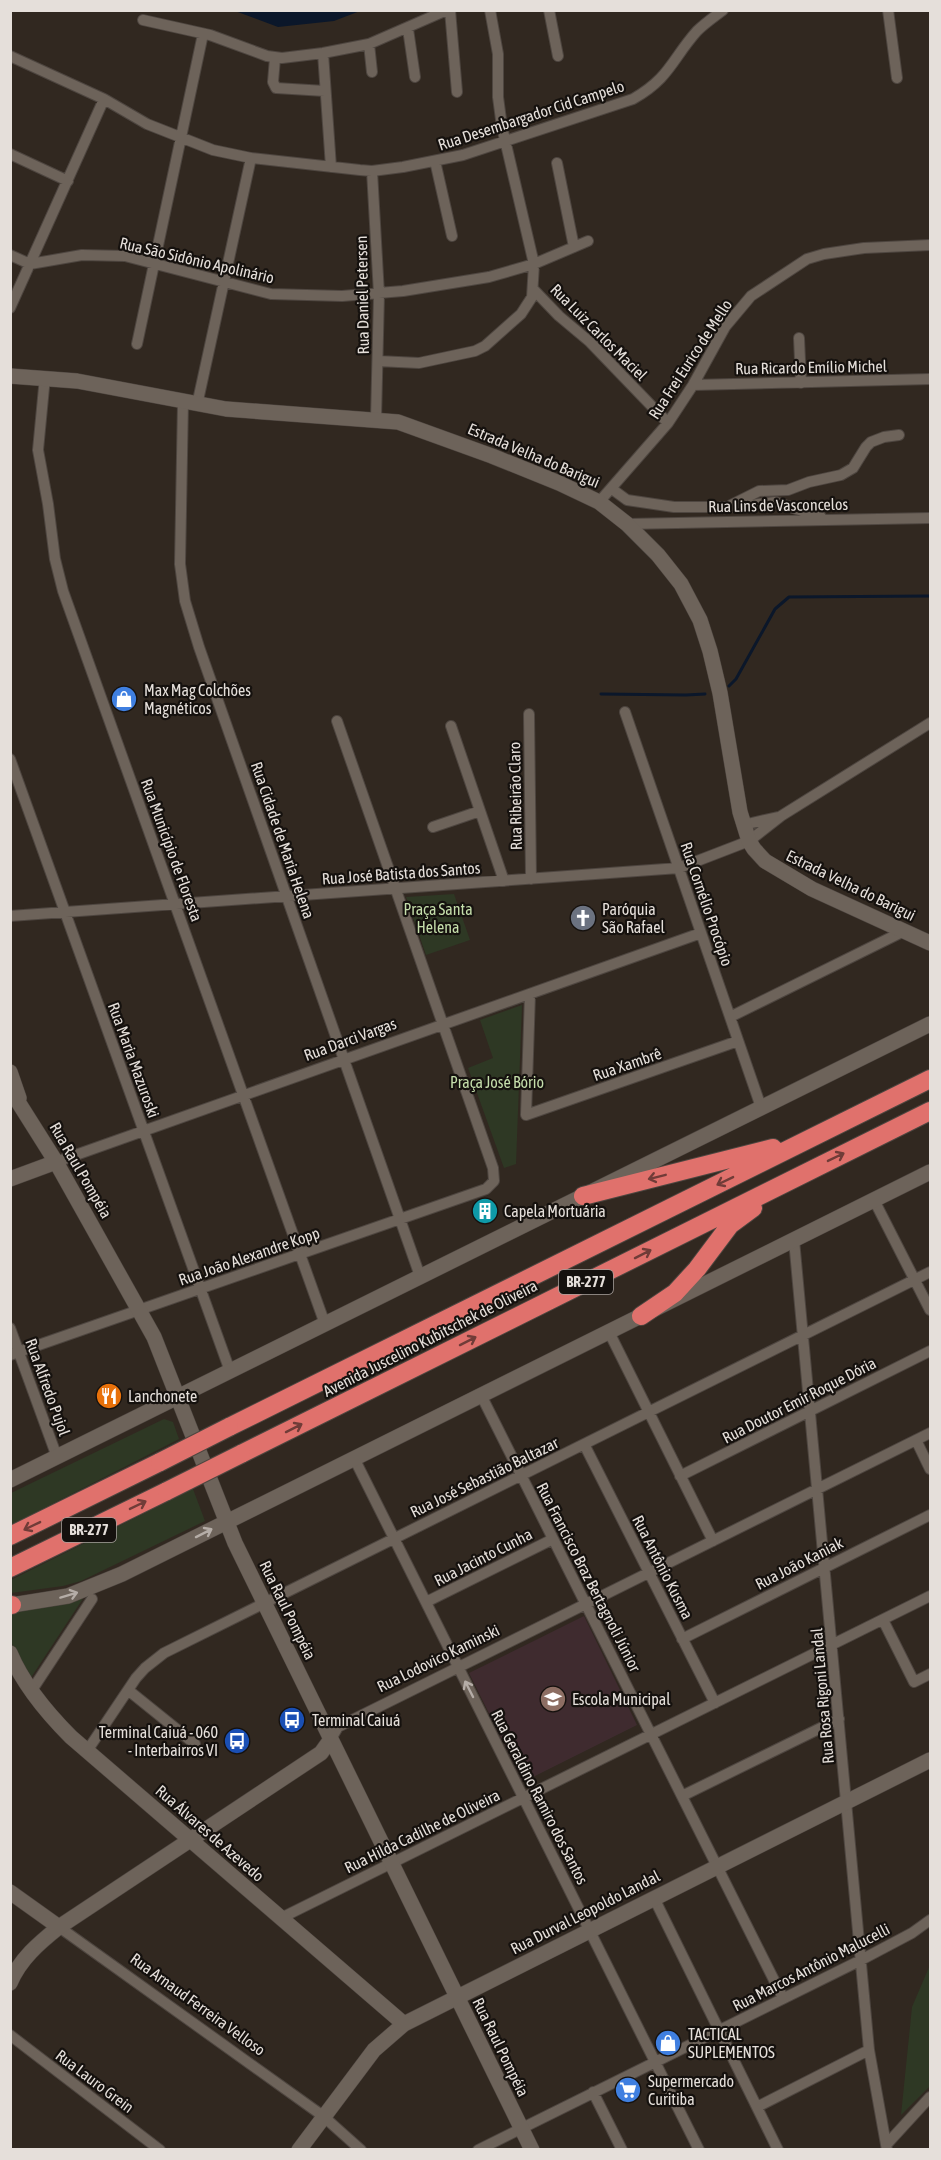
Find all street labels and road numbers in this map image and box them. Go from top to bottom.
street label: Rua Desembargador Cid Campelo [436,76,627,155]
street label: Rua São Sidônio Apolinário [118,233,276,288]
street label: Rua Daniel Petersen [352,235,372,355]
street label: Rua Luiz Carlos Maciel [547,280,651,384]
street label: Rua Frei Eurico de Mello [645,296,735,422]
street label: Rua Ricardo Emílio Michel [735,357,888,377]
street label: Estrada Velha do Barigui [465,419,603,492]
street label: Rua Lins de Vasconcelos [708,495,848,515]
street label: Rua Ribeirão Claro [505,742,525,850]
street label: Rua Cidade de Maria Helena [248,759,318,921]
street label: Rua Município de Floresta [137,776,206,924]
street label: Rua Cornélio Procópio [676,840,737,969]
street label: Estrada Velha do Barigui [783,846,918,925]
street label: Rua José Batista dos Santos [321,858,481,888]
street label: Rua Maria Mazuroski [105,1000,163,1120]
street label: Rua Darci Vargas [301,1014,399,1065]
street label: Rua Xambrê [590,1044,664,1084]
street label: Rua Raul Pompéia [45,1119,116,1222]
street label: Rua João Alexandre Kopp [176,1223,322,1290]
road number: BR-277 [559,1270,613,1294]
street label: Avenida Juscelino Kubitschek de Oliveira [320,1276,540,1400]
street label: Rua Alfredo Pujol [21,1336,74,1439]
street label: Rua Doutor Emir Roque Dória [719,1353,879,1447]
street label: Rua José Sebastião Baltazar [407,1433,561,1521]
street label: Rua Francisco Braz Bertagnoli Júnior [533,1480,645,1675]
street label: Rua Antônio Kusma [629,1512,697,1622]
road number: BR-277 [62,1518,116,1542]
street label: Rua Jacinto Cunha [431,1525,535,1589]
street label: Rua João Kaniak [752,1533,846,1593]
street label: Rua Raul Pompéia [255,1558,320,1663]
street label: Rua Lodovico Kaminski [374,1621,502,1695]
street label: Rua Rosa Rigoni Landal [807,1627,838,1765]
street label: Rua Geraldino Ramiro dos Santos [488,1707,592,1888]
street label: Rua Álvares de Azevedo [152,1781,268,1885]
street label: Rua Hilda Cadilhe de Oliveira [341,1786,503,1876]
street label: Rua Durval Leopoldo Landal [507,1866,664,1958]
street label: Rua Marcos Antônio Malucelli [730,1920,892,2014]
street label: Rua Arnaud Ferreira Velloso [127,1949,269,2059]
street label: Rua Raul Pompéia [468,1995,533,2100]
street label: Rua Lauro Grein [52,2046,138,2116]

